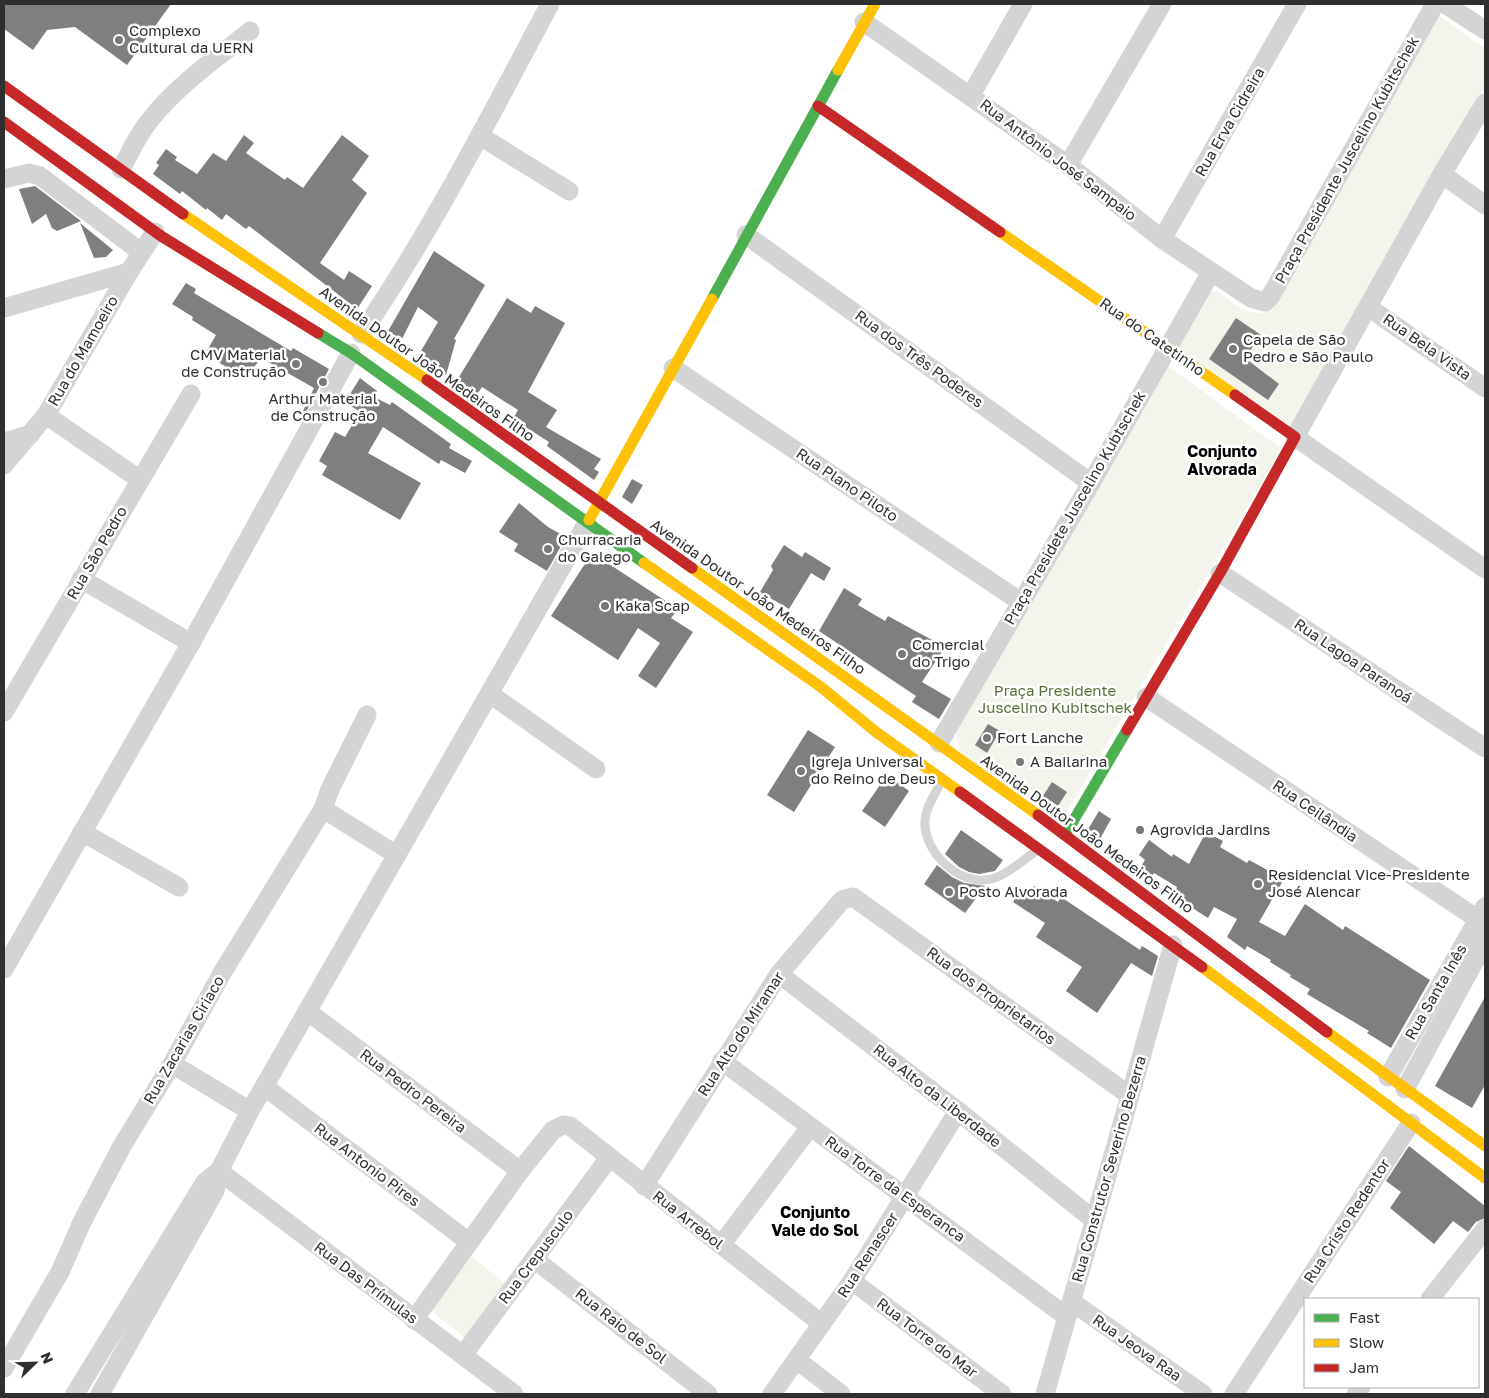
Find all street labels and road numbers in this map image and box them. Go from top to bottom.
street label: Praça Presidente Juscelino Kubitschek [1270,32,1422,286]
street label: Rua Erva Cidreira [1191,64,1268,179]
street label: Rua Antônio José Sampaio [977,95,1140,224]
street label: Avenida Doutor João Medeiros Filho [317,282,539,445]
street label: Rua do Mamoeiro [43,292,121,409]
street label: Rua do Catetinho [1097,293,1208,379]
street label: Rua dos Três Poderes [852,306,987,411]
street label: Rua Bela Vista [1380,309,1475,383]
street label: Praça Presidete Juscelino Kubtschek [1000,387,1149,628]
street label: Rua Plano Piloto [793,443,902,525]
street label: Rua São Pedro [62,503,130,602]
street label: Avenida Doutor João Medeiros Filho [648,515,870,678]
street label: Rua Lagoa Paranoá [1291,614,1416,706]
street label: Avenida Doutor João Medeiros Filho [978,750,1197,916]
street label: Rua Ceilândia [1270,775,1361,845]
street label: Rua Santa Inês [1401,941,1470,1042]
street label: Rua dos Proprietarios [924,942,1060,1048]
street label: Rua Alto do Miramar [693,968,787,1099]
street label: Rua Zacarias Ciriaco [139,972,227,1107]
street label: Rua Alto da Liberdade [870,1040,1005,1151]
street label: Rua Pedro Pereira [357,1044,470,1136]
street label: Rua Construtor Severino Bezerra [1067,1053,1149,1284]
street label: Rua Antonio Pires [311,1119,424,1210]
street label: Rua Torre da Esperanca [822,1131,969,1245]
street label: Rua Cristo Redentor [1299,1155,1393,1286]
street label: Rua Arrebol [650,1186,728,1252]
street label: Rua Crepusculo [494,1206,576,1307]
street label: Rua Renascer [833,1208,902,1301]
street label: Rua Das Prímulas [311,1237,422,1327]
street label: Rua Raio de Sol [572,1284,671,1367]
street label: Rua Torre do Mar [874,1293,982,1381]
street label: Rua Jeova Raa [1090,1310,1185,1384]

